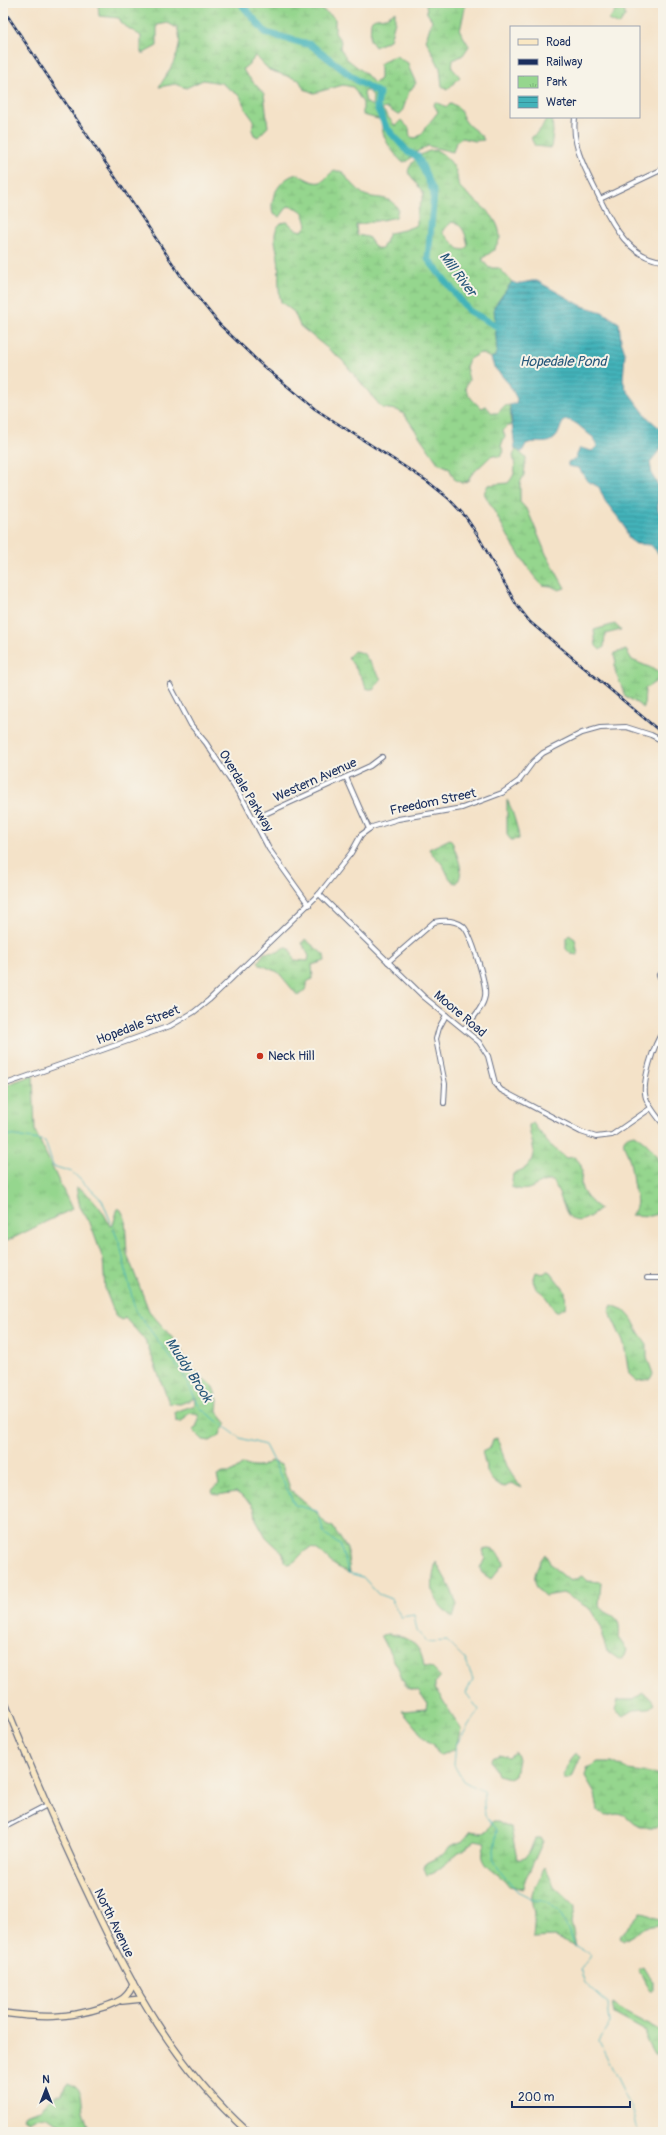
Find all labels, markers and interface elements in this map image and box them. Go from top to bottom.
legend [510,26,640,118]
text: Road [546,35,571,50]
text: Railway [546,55,582,70]
text: Park [546,75,567,90]
text: Water [546,95,577,110]
water label: Mill River [436,248,481,301]
water label: Hopedale Pond [520,353,608,370]
street label: Overdale Parkway [215,747,277,835]
street label: Western Avenue [271,754,360,806]
street label: Freedom Street [389,785,478,819]
street label: Moore Road [430,987,490,1041]
street label: Hopedale Street [94,1002,183,1048]
place label: Neck Hill [268,1048,315,1064]
marker: Neck Hill [255,1051,265,1061]
water label: Muddy Brook [162,1335,217,1406]
street label: North Avenue [90,1886,138,1961]
north arrow [26,2069,66,2109]
text: N [42,2073,50,2086]
scale bar [512,2083,630,2109]
text: 200 m [518,2090,555,2105]

